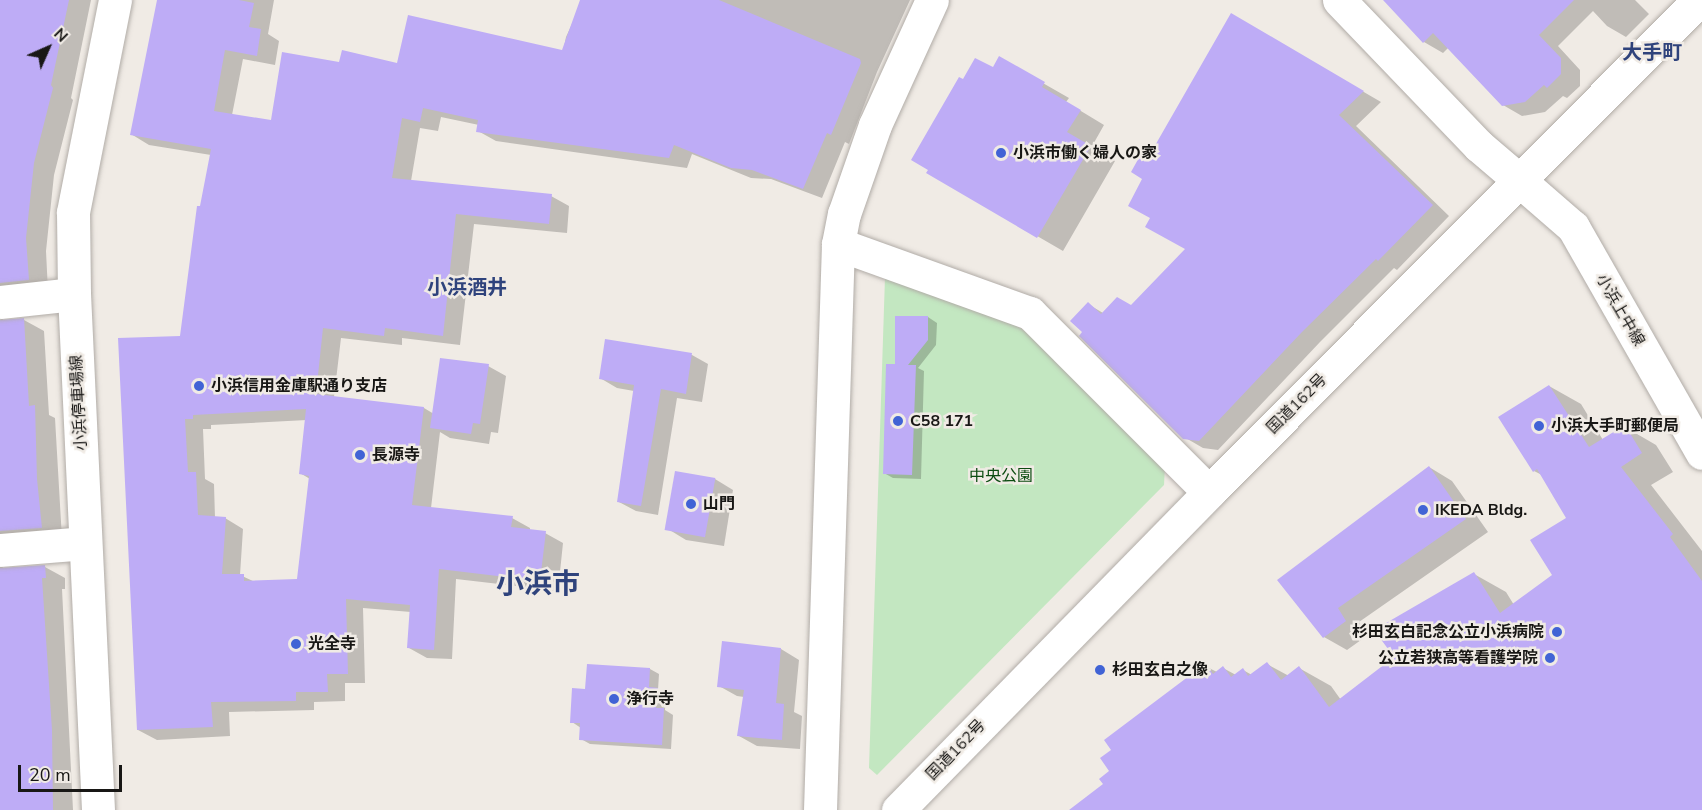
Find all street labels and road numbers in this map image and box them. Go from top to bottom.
street label: 小浜上中線 [1592,271,1648,349]
street label: 小浜停車場線 [67,355,91,451]
street label: 国道162号 [1263,370,1331,438]
street label: 国道162号 [922,716,990,784]

